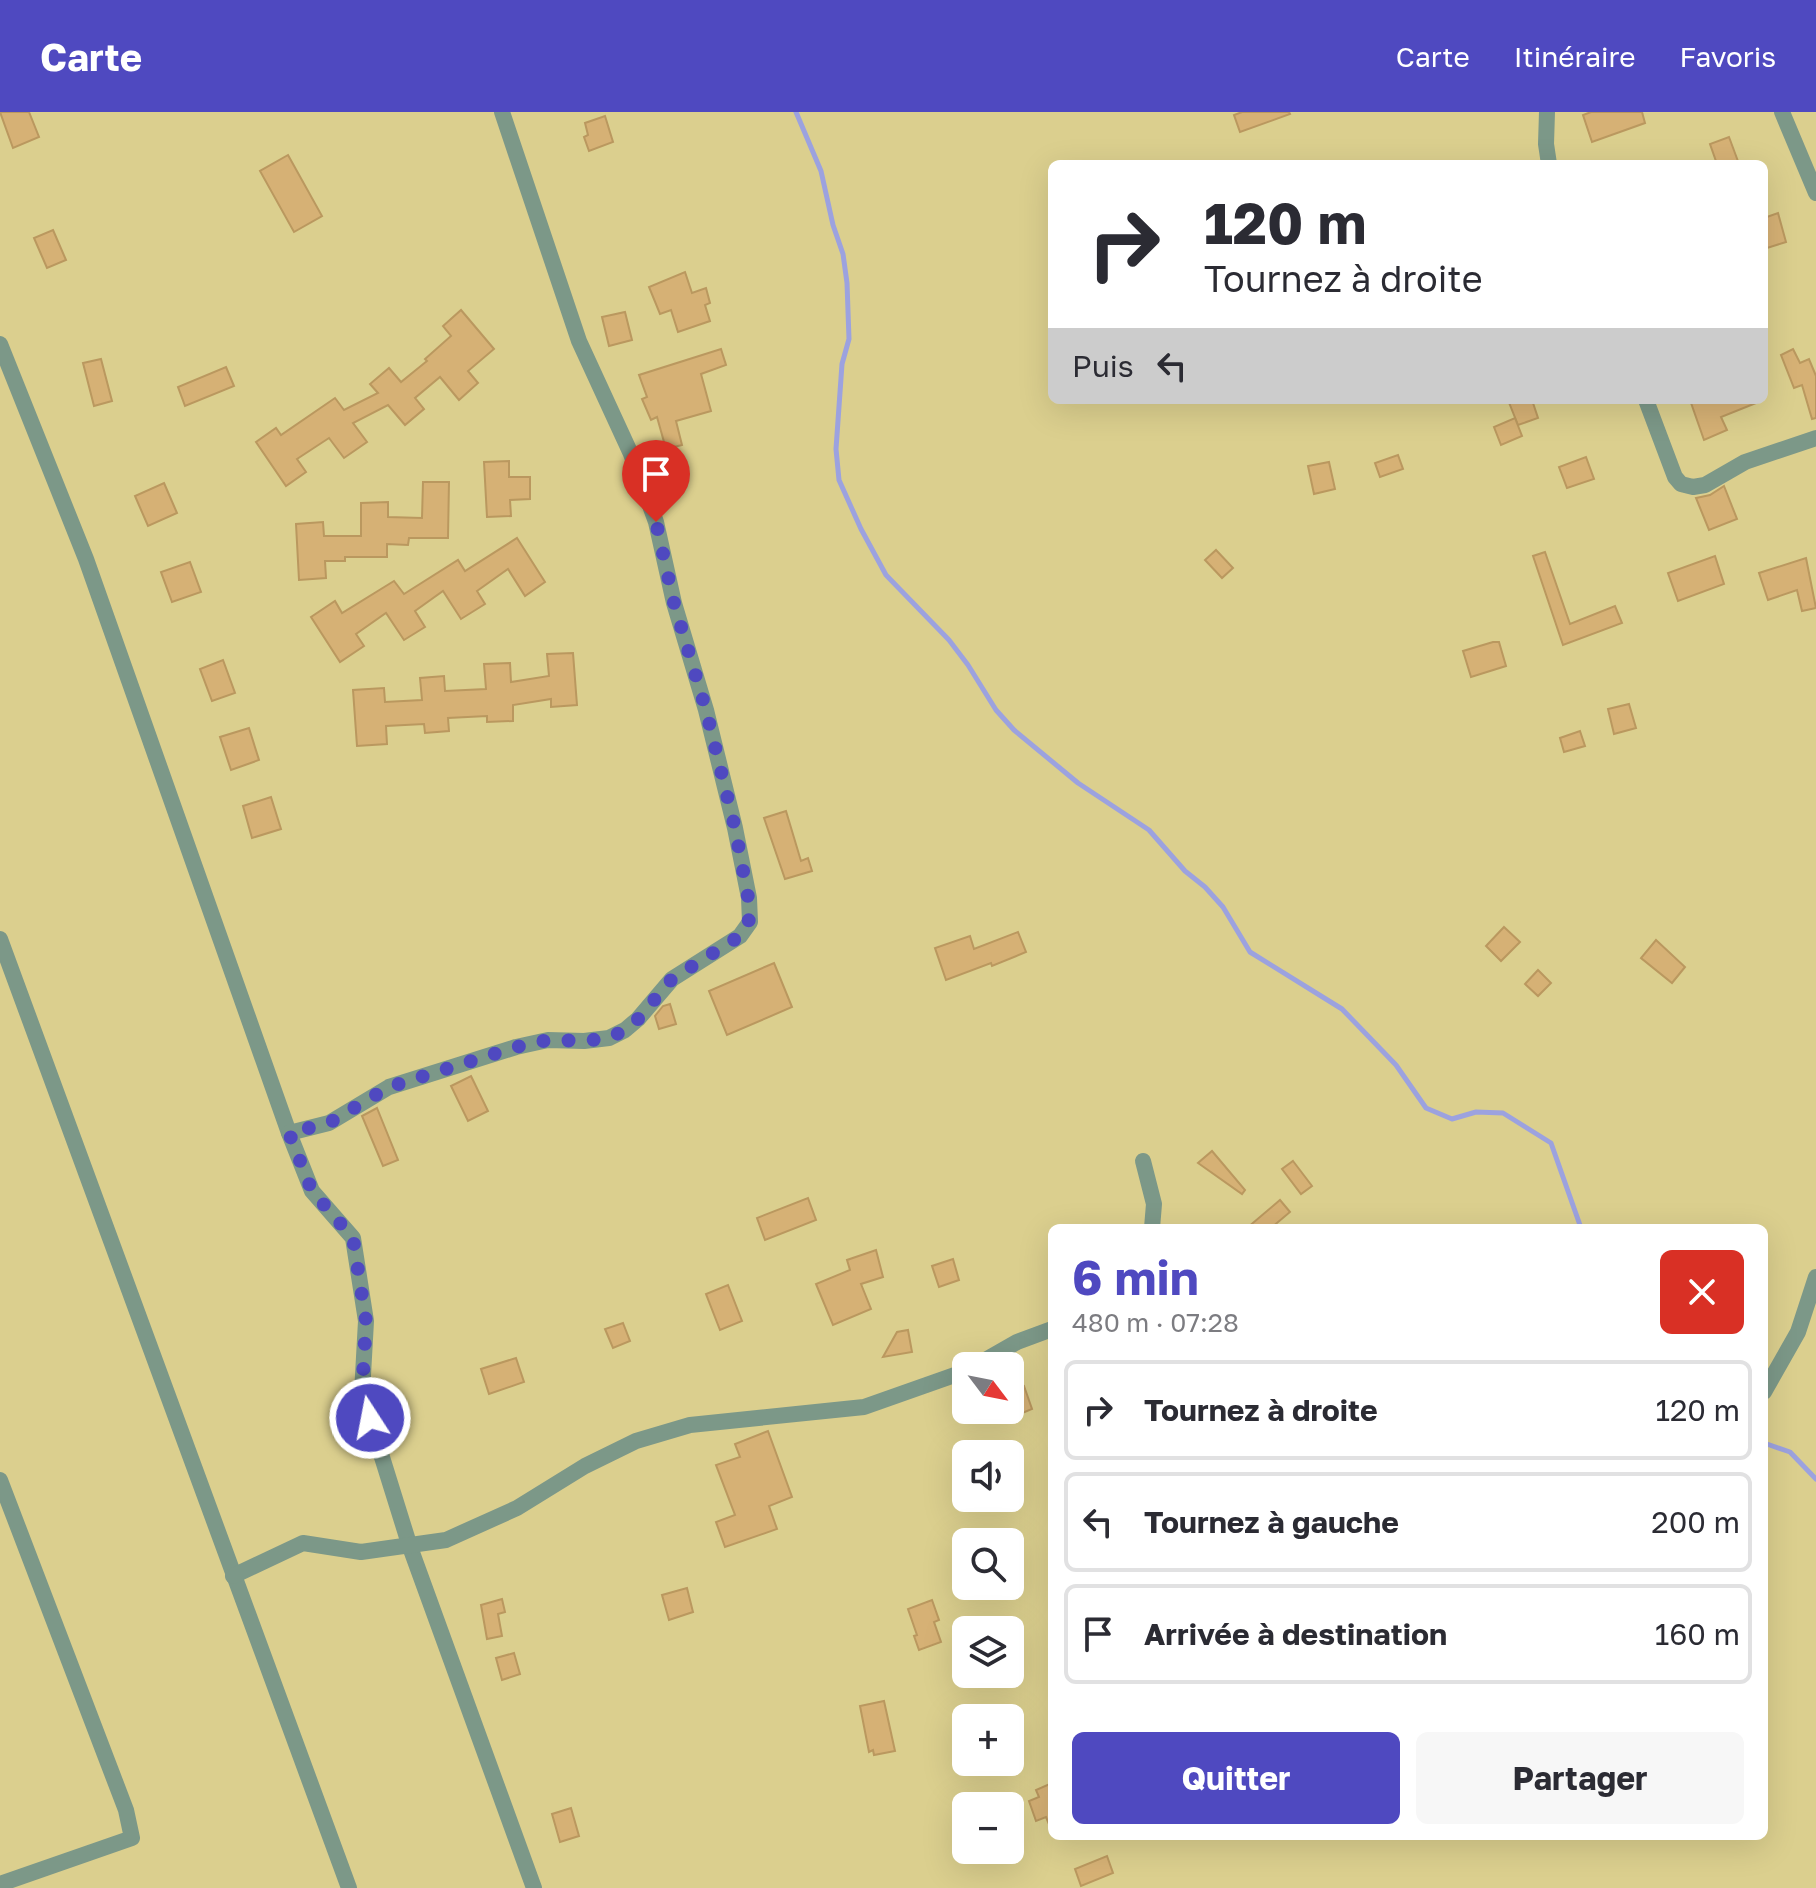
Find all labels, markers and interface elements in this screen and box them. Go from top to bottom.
text: Carte [40,34,142,79]
text: Carte [1396,40,1470,73]
text: Itinéraire [1514,40,1635,73]
text: Favoris [1679,40,1776,73]
text: 120 m [1204,189,1366,256]
icon: right [1072,192,1176,296]
text: Tournez à droite [1204,257,1483,300]
icon: left [1150,344,1194,388]
text: Puis [1072,348,1134,384]
pin [622,440,690,522]
icon: arrive [634,452,678,496]
text: 6 min [1072,1248,1199,1306]
button: close [1660,1250,1744,1334]
text: 480 m · 07:28 [1072,1307,1239,1338]
north arrow [952,1352,1024,1424]
map controls [952,1352,1024,1864]
position arrow [328,1376,412,1460]
icon: right [1076,1388,1120,1432]
text: Tournez à droite [1144,1392,1378,1428]
text: 120 m [1655,1392,1740,1428]
button: sound [952,1440,1024,1512]
icon: left [1076,1500,1120,1544]
text: Tournez à gauche [1144,1504,1399,1540]
text: 200 m [1651,1504,1740,1540]
button: search [952,1528,1024,1600]
icon: arrive [1076,1612,1120,1656]
button: layers [952,1616,1024,1688]
text: Arrivée à destination [1144,1616,1447,1652]
text: 160 m [1655,1616,1740,1652]
button: + [952,1704,1024,1776]
button: Quitter [1072,1732,1400,1824]
button: Partager [1416,1732,1744,1824]
button: − [952,1792,1024,1864]

